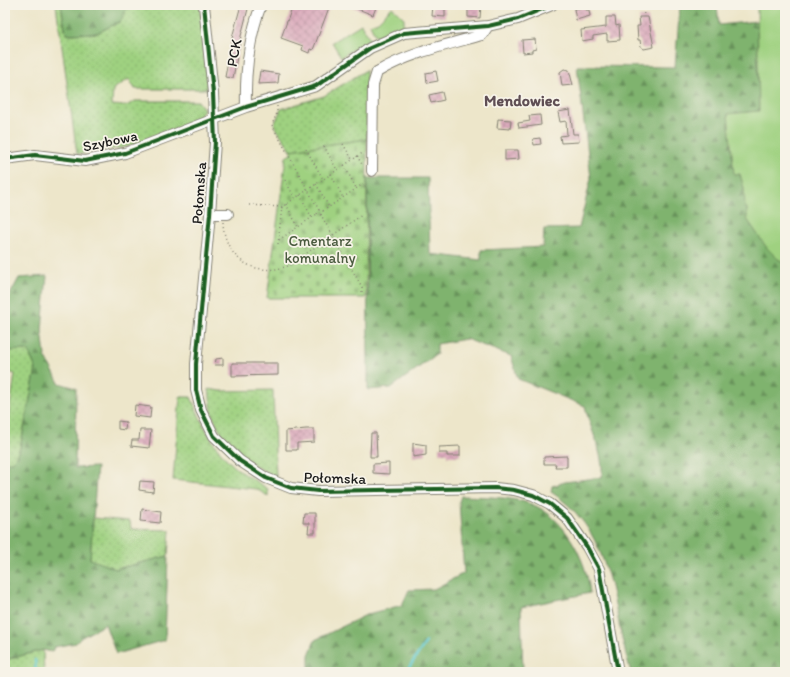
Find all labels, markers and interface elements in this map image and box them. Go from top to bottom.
street label: PCK [223,37,245,68]
district label: Mendowiec [484,91,561,110]
street label: Szybowa [81,126,140,156]
street label: Połomska [188,161,210,225]
park label: Cmentarz komunalny [284,232,356,267]
street label: Połomska [303,468,367,488]

